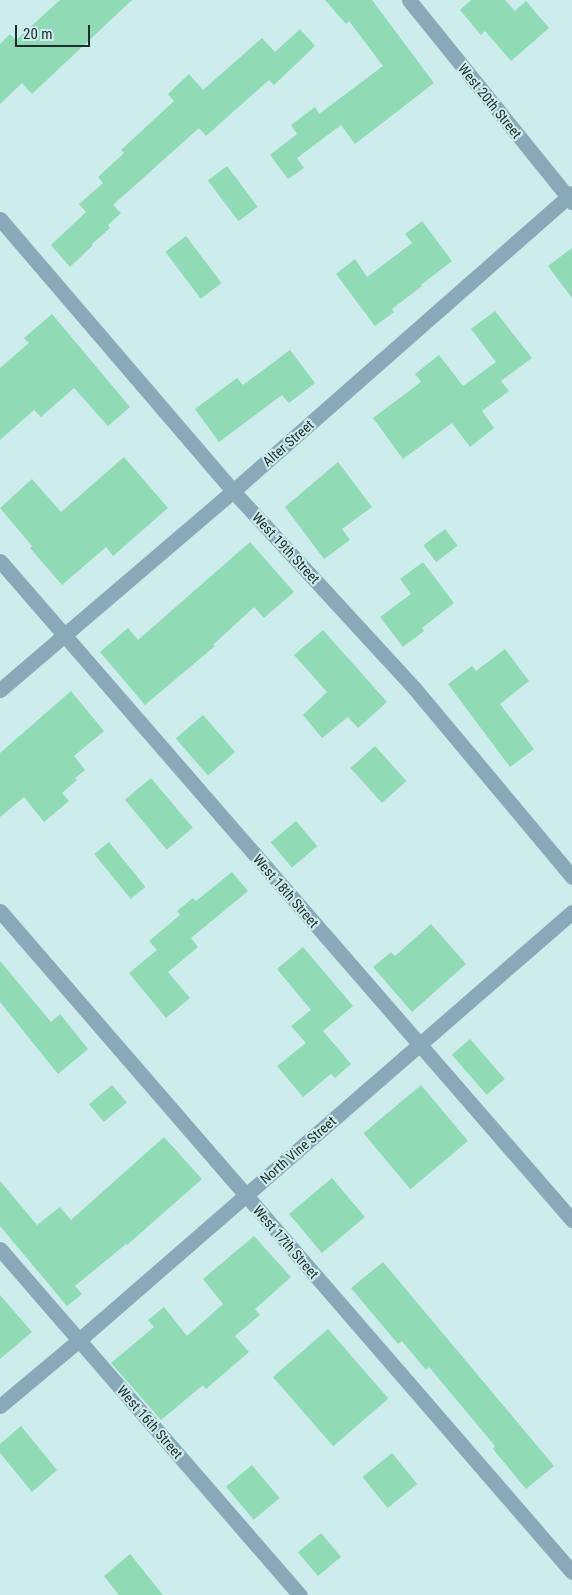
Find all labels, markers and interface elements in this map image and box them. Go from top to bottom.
scale bar [18,15,92,47]
text: 20 m [23,25,53,43]
street label: West 20th Street [455,60,525,142]
street label: Alter Street [259,416,317,470]
street label: West 19th Street [249,509,323,587]
street label: West 18th Street [250,851,322,931]
street label: North Vine Street [257,1113,339,1187]
street label: West 17th Street [250,1202,322,1282]
street label: West 16th Street [114,1382,186,1462]

